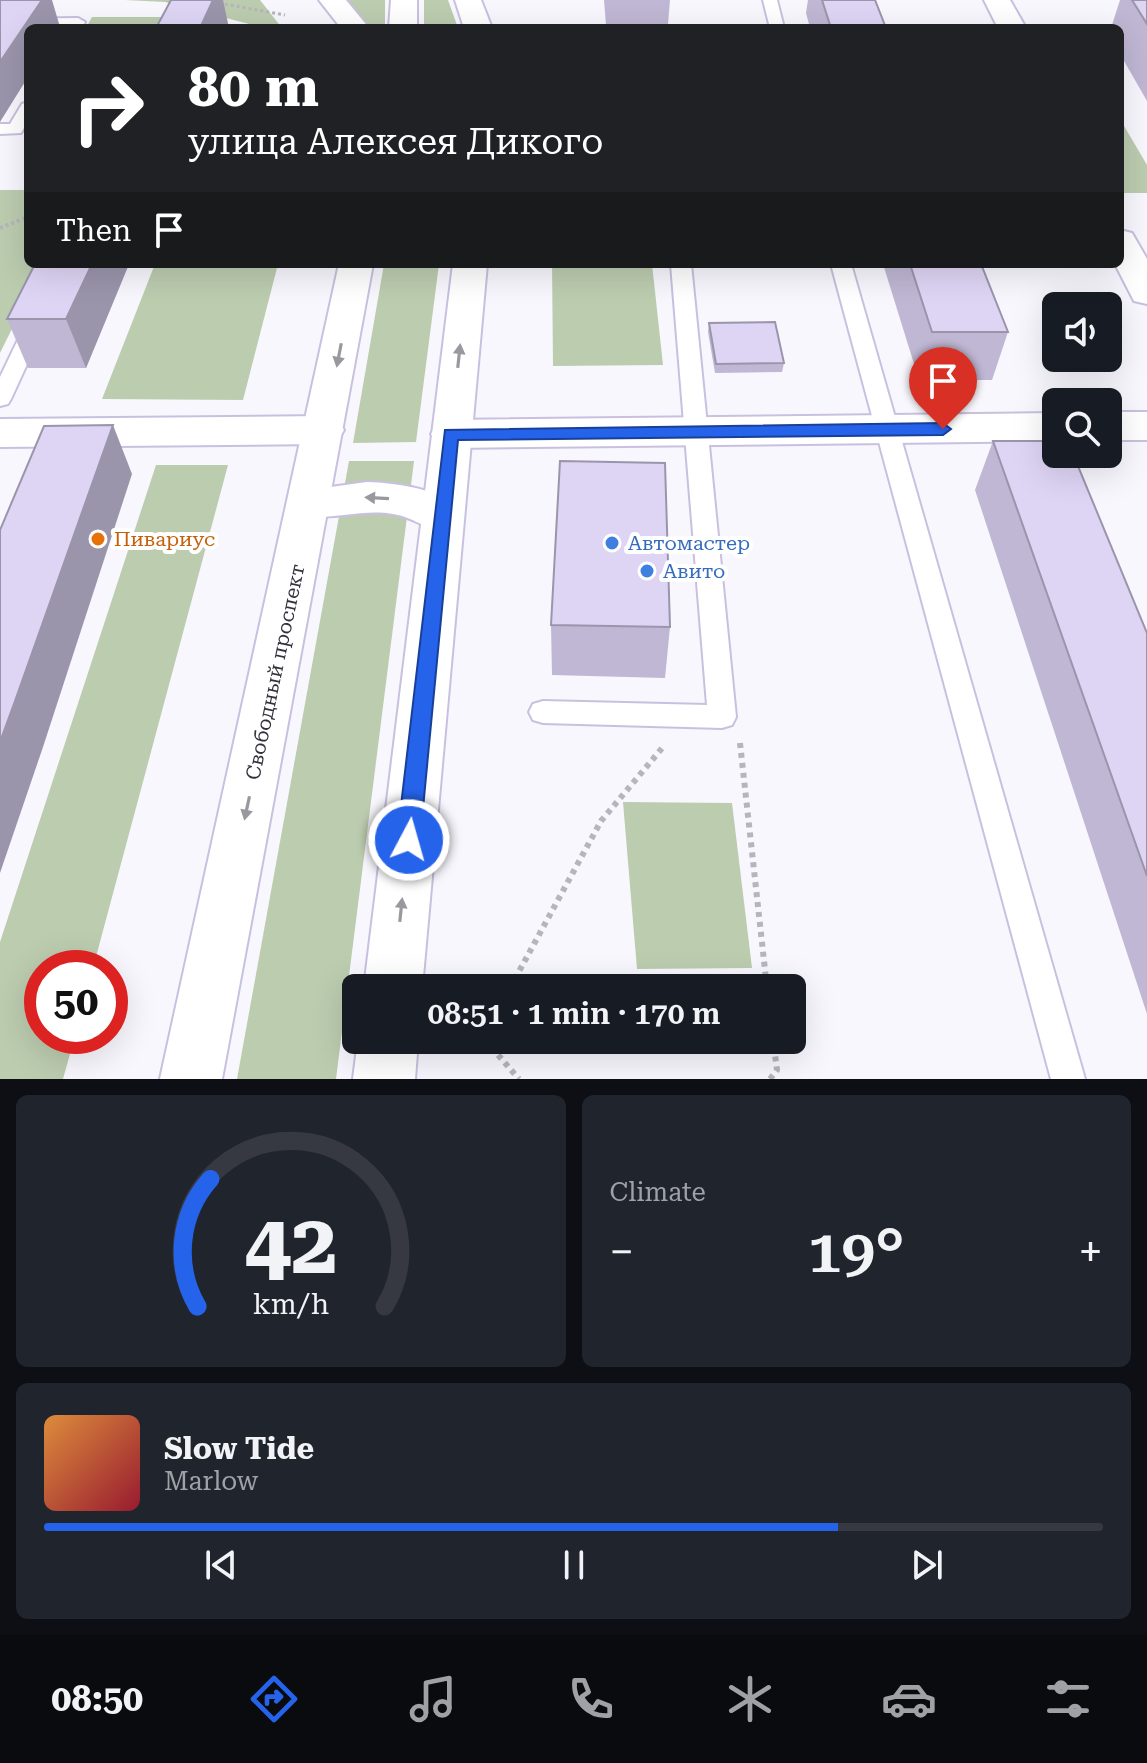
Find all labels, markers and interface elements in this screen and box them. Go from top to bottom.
text: 80 m [188,54,319,120]
icon: right [56,56,160,160]
text: улица Алексея Дикого [188,121,603,163]
icon: arrive [147,208,191,252]
text: Then [56,213,131,248]
map controls [1042,292,1122,468]
button: sound [1042,292,1122,372]
one-way arrow [332,342,344,367]
one-way arrow [453,344,466,369]
pin [909,347,977,429]
icon: arrive [921,359,965,403]
button: search [1042,388,1122,468]
one-way arrow [364,491,389,504]
place label: Пивариус [114,527,215,551]
marker: Пивариус [89,530,107,548]
place label: Автомастер [628,531,750,555]
marker: Автомастер [603,534,621,552]
place label: Авито [663,559,725,583]
street label: Свободный проспект [240,562,310,782]
marker: Авито [638,562,656,580]
one-way arrow [240,796,253,821]
position arrow [367,798,451,882]
one-way arrow [395,897,408,922]
speed limit sign: 50 [24,950,128,1054]
text: 08:51 · 1 min · 170 m [428,996,720,1031]
text: Climate [610,1177,706,1207]
text: 42 [244,1196,337,1293]
text: 19° [808,1216,905,1287]
text: − [610,1226,634,1278]
text: + [1078,1226,1103,1278]
text: km/h [252,1287,329,1321]
text: Slow Tide [164,1431,314,1466]
text: Marlow [164,1466,258,1496]
icon: previous [199,1543,243,1587]
icon: pause [552,1543,596,1587]
icon: next [905,1543,949,1587]
icon: directions [246,1671,302,1727]
icon: music [405,1671,461,1727]
icon: phone [563,1671,619,1727]
icon: climate [722,1671,778,1727]
icon: car [881,1671,937,1727]
icon: filters [1040,1671,1096,1727]
text: 08:50 [51,1678,143,1720]

